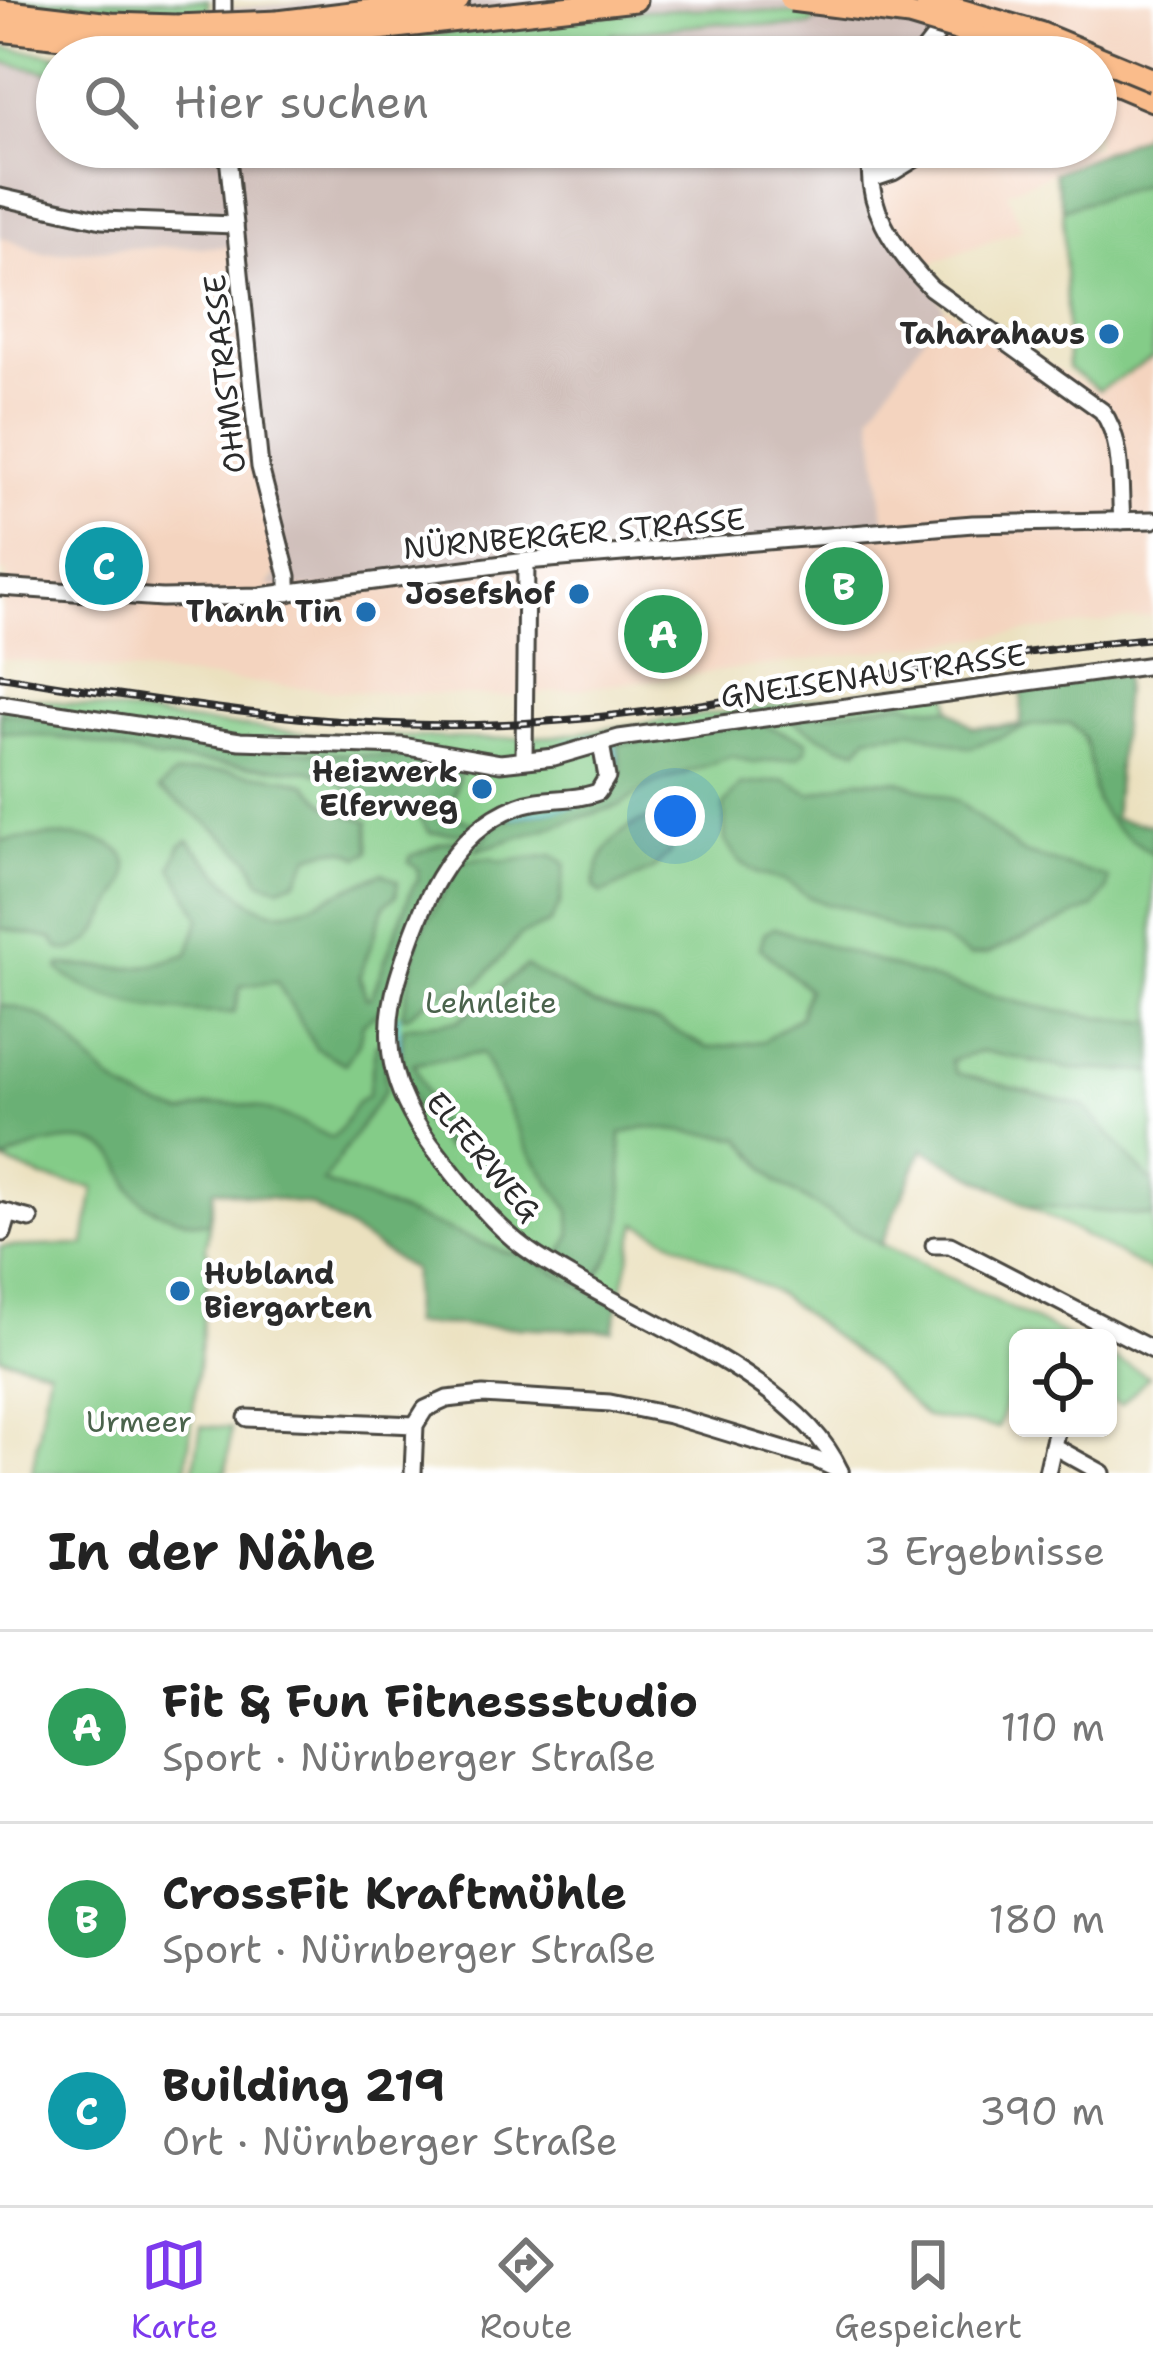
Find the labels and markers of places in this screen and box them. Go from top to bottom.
place label: Taharahaus [899,313,1085,354]
marker: Taharahaus [1096,321,1122,347]
pin: C [65,521,143,611]
pin: B [805,541,883,631]
place label: Josefshof [405,573,555,614]
marker: Josefshof [566,581,592,607]
pin: A [624,589,702,679]
place label: Thanh Tin [186,591,342,632]
marker: Thanh Tin [353,599,379,625]
place label: Heizwerk Elferweg [312,751,458,826]
marker: Heizwerk Elferweg [469,776,495,802]
place label: Hubland Biergarten [204,1253,372,1328]
marker: Hubland Biergarten [167,1278,193,1304]

